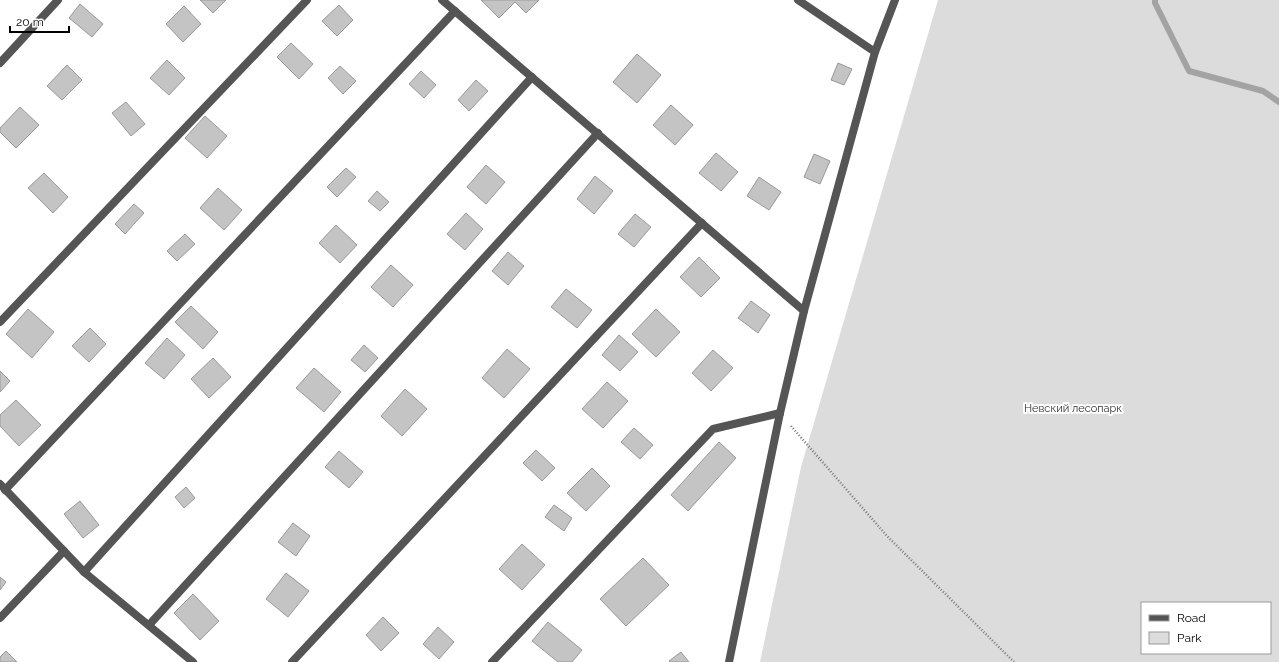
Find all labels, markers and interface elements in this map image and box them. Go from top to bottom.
scale bar [10,8,69,34]
text: 20 m [16,15,44,29]
park label: Невский лесопарк [1024,402,1122,415]
legend [1141,602,1271,654]
text: Road [1177,611,1206,625]
text: Park [1177,631,1202,645]

